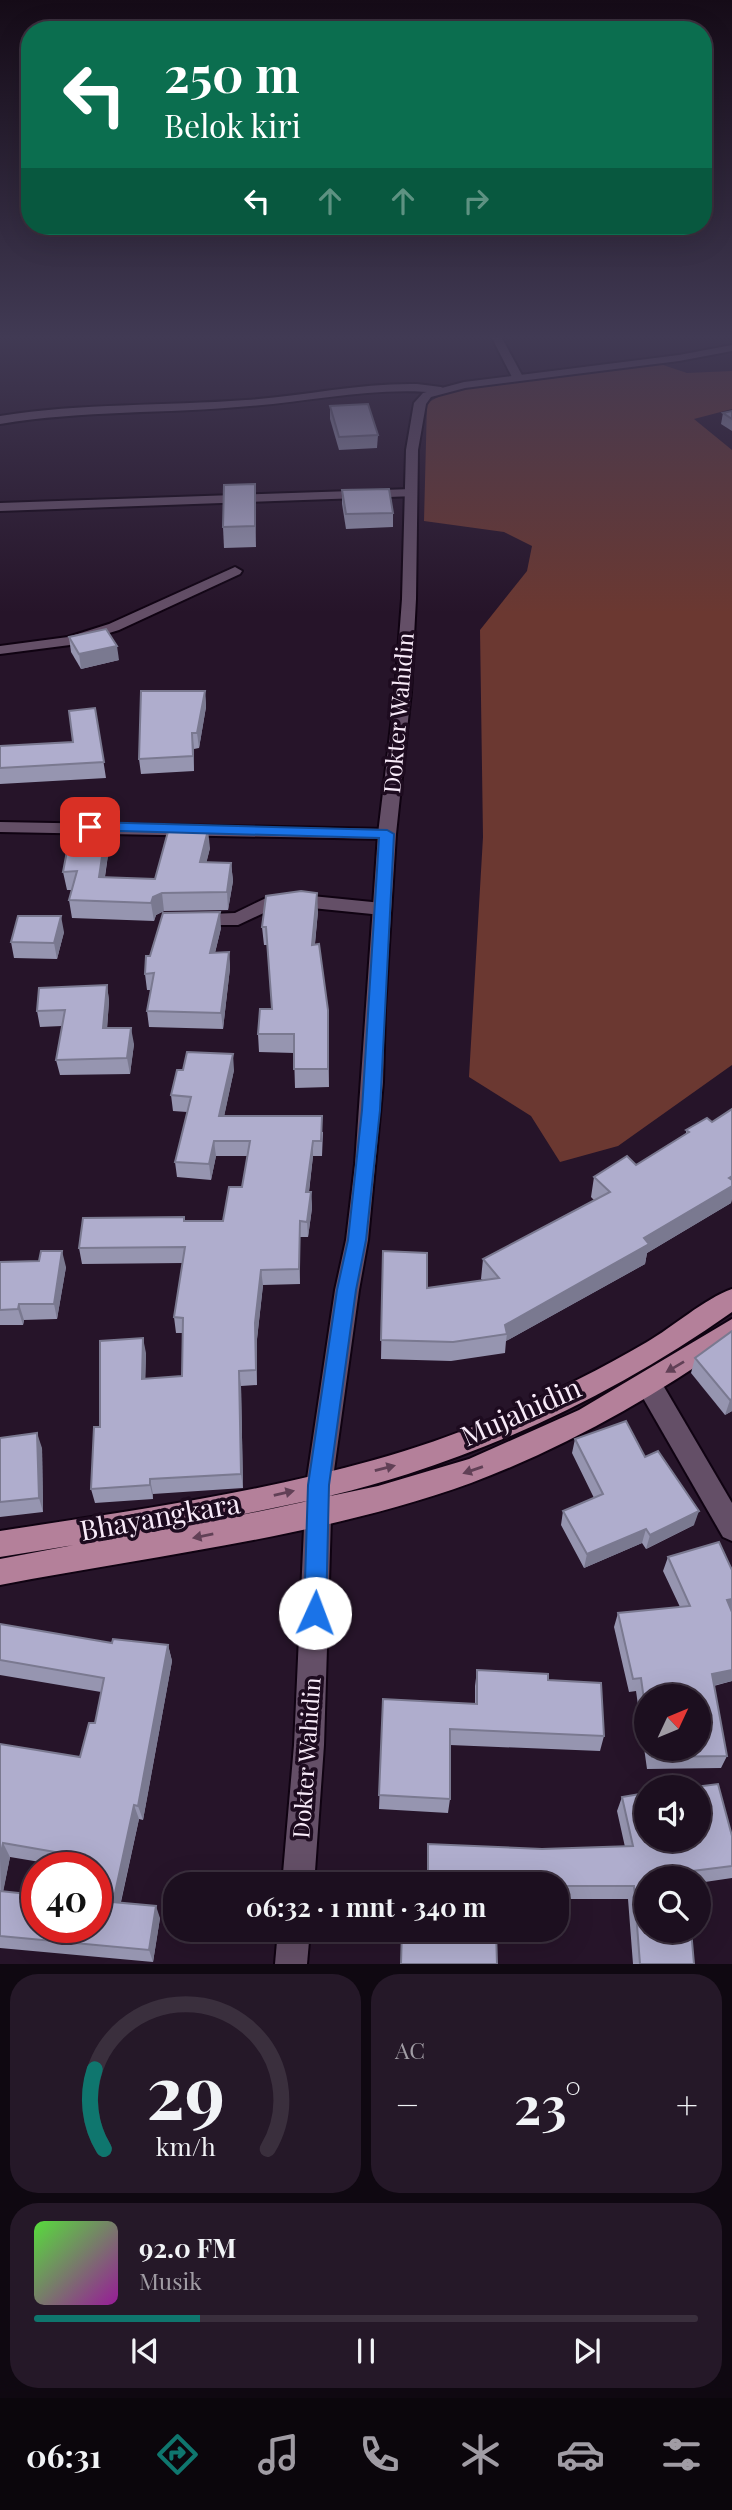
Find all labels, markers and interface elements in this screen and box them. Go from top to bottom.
text: 250 m [164,40,300,105]
icon: left [49,49,140,140]
text: Belok kiri [164,103,301,146]
icon: left [238,182,276,220]
icon: ahead [311,182,349,220]
icon: ahead [384,182,422,220]
icon: right [457,182,495,220]
street label: Dokter Wahidin [375,631,420,795]
pin [60,797,120,857]
icon: arrive [71,808,109,846]
one-way arrow [666,1360,685,1373]
street label: Mujahidin [455,1368,586,1453]
one-way arrow [374,1462,396,1473]
one-way arrow [462,1465,483,1476]
street label: Bhayangkara [77,1483,243,1548]
one-way arrow [273,1487,295,1498]
one-way arrow [192,1530,214,1541]
position arrow [278,1576,352,1650]
street label: Dokter Wahidin [284,1676,327,1839]
north arrow [634,1684,710,1760]
map controls [634,1684,711,1943]
button: sound [634,1775,711,1852]
speed limit sign: 40 [21,1852,112,1943]
button: search [634,1866,711,1943]
text: 06:32 · 1 mnt · 340 m [246,1889,486,1924]
text: AC [395,2034,425,2065]
text: 29 [146,2041,225,2138]
text: 23° [514,2069,581,2138]
text: − [395,2078,420,2129]
text: + [676,2078,698,2129]
text: km/h [156,2129,216,2162]
text: 92.0 FM [139,2230,236,2265]
text: Musik [139,2265,202,2296]
icon: previous [126,2332,164,2370]
icon: pause [347,2332,385,2370]
icon: next [568,2332,606,2370]
icon: directions [153,2430,202,2479]
icon: music [254,2430,303,2479]
icon: phone [355,2430,404,2479]
icon: climate [456,2430,505,2479]
icon: car [556,2430,605,2479]
icon: filters [657,2430,706,2479]
text: 06:31 [26,2433,102,2476]

